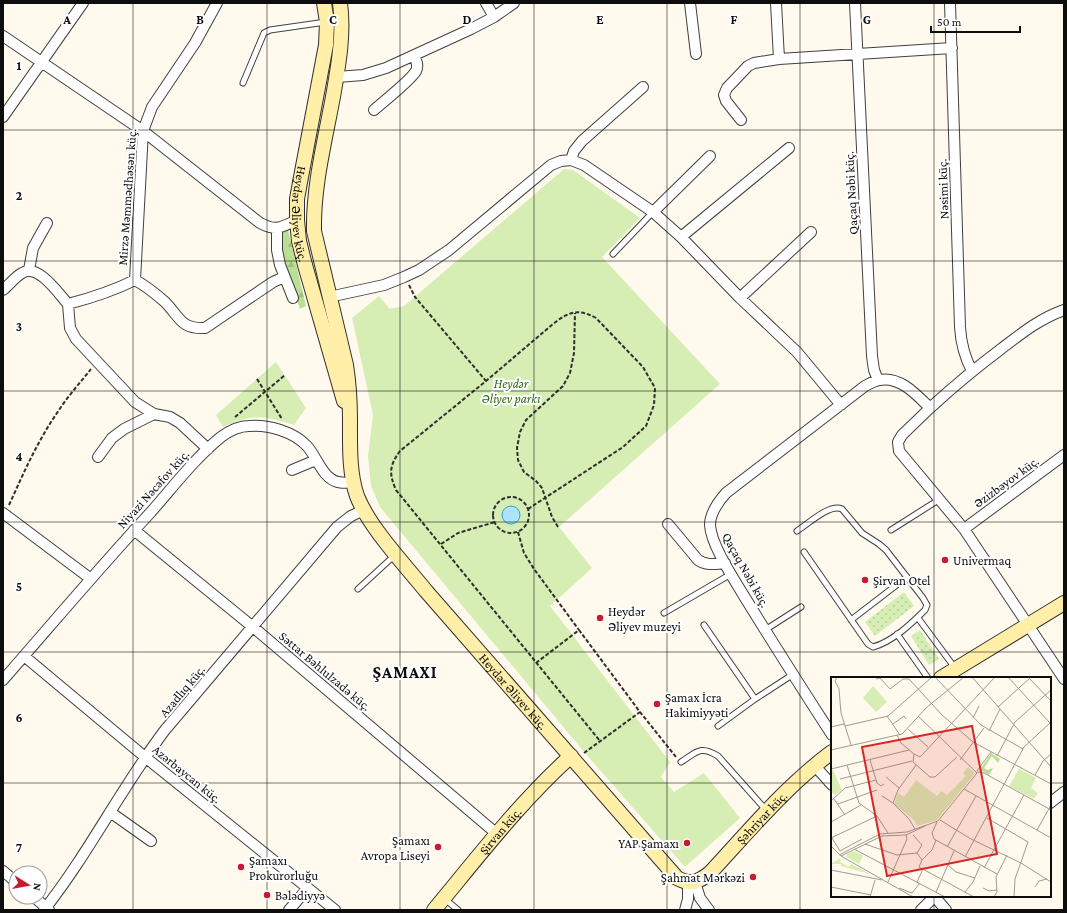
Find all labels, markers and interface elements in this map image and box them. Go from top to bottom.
scale bar [931,8,1020,34]
text: A [62,12,71,27]
text: B [196,12,204,27]
text: C [329,12,337,27]
text: D [463,12,472,27]
text: E [596,12,604,27]
text: F [731,12,738,27]
text: G [863,12,871,27]
text: 50 m [937,15,962,29]
text: 1 [17,58,22,73]
street label: Mirzə Məmmədhəsən küç. [115,128,139,266]
street label: Qaçaq Nəbi küç. [841,151,861,235]
street label: Nəsimi küç. [934,159,952,219]
street label: Heydər Əliyev küç. [290,165,311,263]
text: 2 [16,188,23,203]
text: 3 [16,319,22,334]
park label: Heydər Əliyev parkı [481,376,541,406]
street label: Niyazi Nəcəfov küç. [114,447,192,531]
text: 4 [15,449,23,464]
street label: Əzizbəyov küç. [970,453,1042,511]
street label: Qaçaq Nəbi küç. [719,530,773,610]
place label: Univermaq [953,553,1011,568]
marker: Univermaq [940,555,950,565]
place label: Şirvan Otel [873,573,931,588]
marker: Şirvan Otel [860,575,870,585]
text: 5 [16,579,22,594]
place label: Heydər Əliyev muzeyi [608,604,682,634]
marker: Heydər Əliyev muzeyi [595,613,605,623]
street label: Səttar Bəhlulzadə küç. [276,628,374,714]
street label: Heydər Əliyev küç. [476,650,551,733]
street label: Azadlıq küç. [156,662,208,720]
district label: ŞAMAXI [373,663,437,682]
inset map [831,677,1051,897]
place label: Şamax İcra Hakimiyyəti [665,690,729,720]
marker: Şamax İcra Hakimiyyəti [652,699,662,709]
text: 6 [15,710,23,725]
street label: Azərbaycan küç. [150,742,224,806]
street label: Şəhriyar küç. [733,788,790,847]
street label: Şirvan küç. [476,804,524,857]
place label: Şamaxı Avropa Liseyi [361,833,431,863]
place label: YAP Şamaxı [618,836,680,851]
marker: YAP Şamaxı [682,838,692,848]
text: 7 [16,840,22,855]
marker: Şamaxı Avropa Liseyi [433,842,443,852]
place label: Şamaxı Prokurorluğu [249,853,318,883]
marker: Şamaxı Prokurorluğu [236,862,246,872]
north arrow [8,865,48,905]
place label: Şahmat Mərkəzi [661,870,746,885]
marker: Şahmat Mərkəzi [748,872,758,882]
text: N [31,882,44,892]
place label: Bələdiyyə [275,888,325,903]
marker: Bələdiyyə [262,890,272,900]

